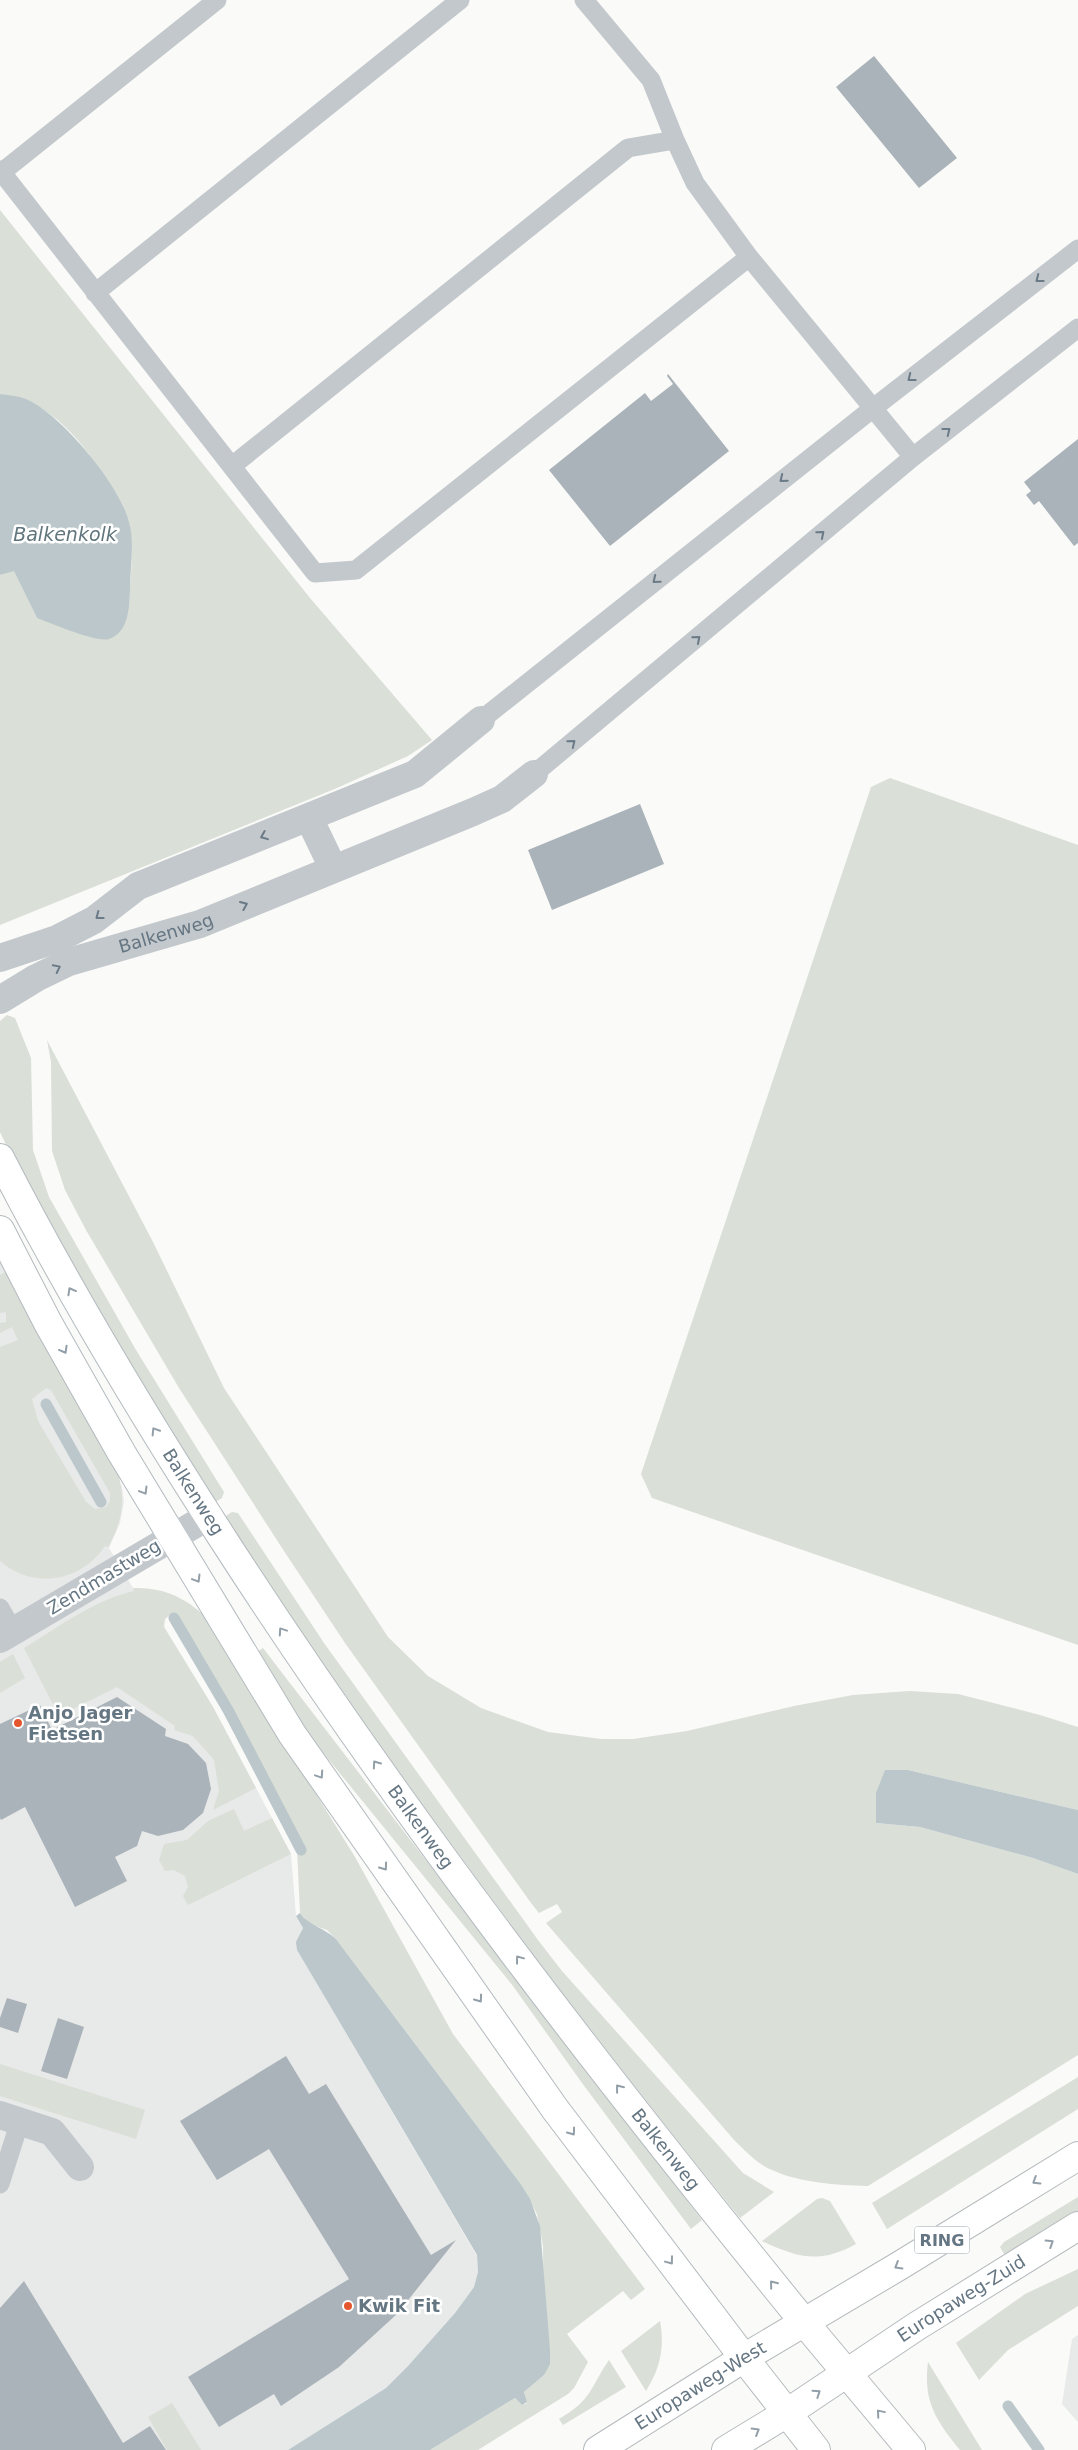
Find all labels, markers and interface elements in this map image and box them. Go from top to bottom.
one-way arrow [1036,273,1045,282]
one-way arrow [908,373,917,381]
one-way arrow [941,428,951,437]
one-way arrow [780,474,789,482]
water label: Balkenkolk [13,523,118,545]
one-way arrow [815,532,824,540]
one-way arrow [653,575,662,583]
one-way arrow [691,635,700,644]
one-way arrow [566,740,575,748]
one-way arrow [260,829,269,840]
one-way arrow [239,901,248,912]
street label: Balkenweg [116,909,216,957]
one-way arrow [96,910,105,918]
one-way arrow [52,964,61,974]
one-way arrow [68,1287,78,1296]
one-way arrow [57,1345,67,1354]
one-way arrow [151,1427,161,1436]
street label: Balkenweg [158,1445,229,1539]
one-way arrow [138,1486,148,1495]
street label: Zendmastweg [43,1534,164,1619]
one-way arrow [191,1573,200,1582]
one-way arrow [279,1627,288,1637]
place label: Anjo Jager Fietsen [28,1702,132,1744]
marker: Anjo Jager Fietsen [12,1717,24,1729]
one-way arrow [373,1760,382,1770]
one-way arrow [314,1769,323,1778]
street label: Balkenweg [384,1781,458,1873]
one-way arrow [378,1861,387,1871]
one-way arrow [517,1956,525,1965]
one-way arrow [473,1993,482,2003]
one-way arrow [616,2085,624,2094]
street label: Balkenweg [627,2104,705,2194]
one-way arrow [566,2126,575,2136]
one-way arrow [1033,2175,1042,2185]
road number: RING [914,2226,970,2254]
one-way arrow [1044,2240,1053,2250]
street label: Europaweg-Zuid [893,2250,1029,2346]
one-way arrow [665,2255,673,2264]
one-way arrow [895,2260,904,2270]
one-way arrow [770,2281,779,2290]
place label: Kwik Fit [358,2295,440,2316]
marker: Kwik Fit [342,2300,354,2312]
street label: Europaweg-West [631,2336,770,2434]
one-way arrow [811,2390,820,2399]
one-way arrow [876,2409,885,2418]
one-way arrow [751,2428,760,2438]

